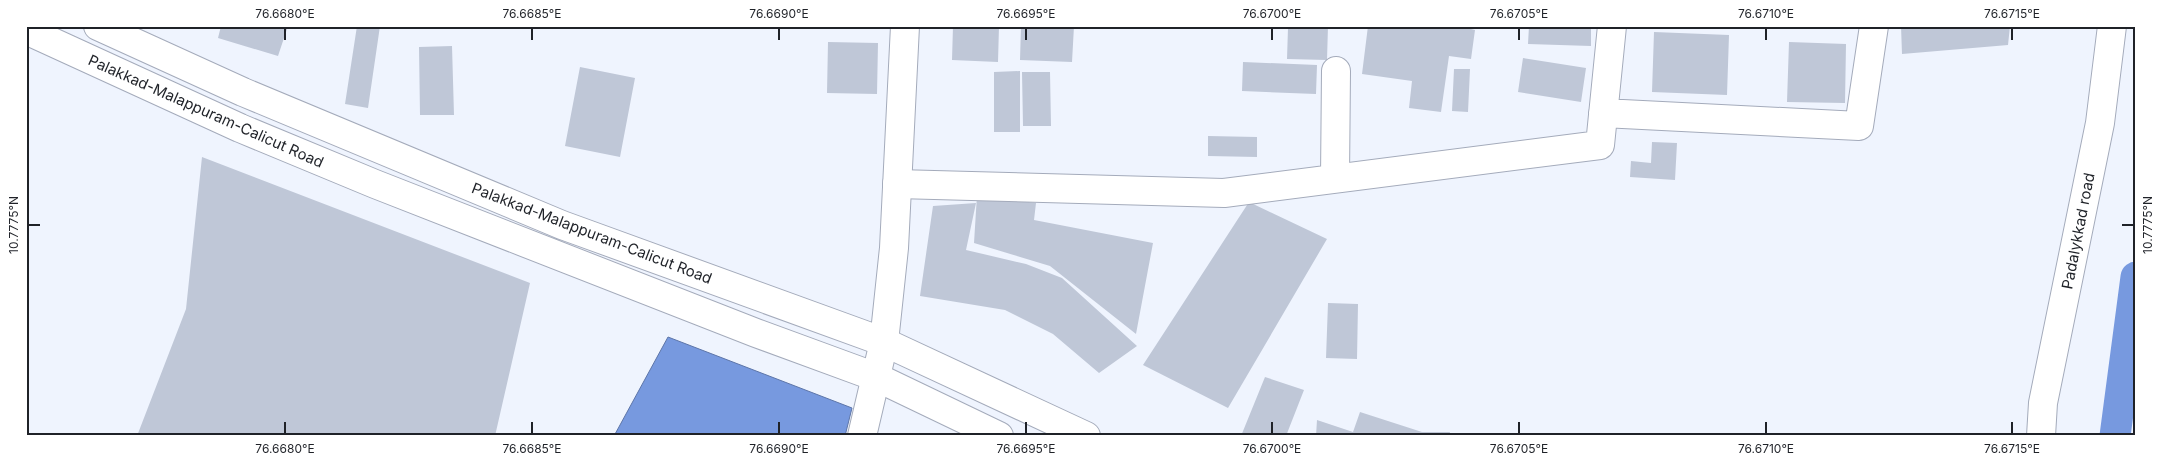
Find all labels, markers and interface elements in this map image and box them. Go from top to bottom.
text: 76.6680°E [255,6,315,21]
text: 76.6685°E [502,6,562,21]
text: 76.6690°E [749,6,809,21]
text: 76.6695°E [996,6,1056,21]
text: 76.6700°E [1243,6,1301,21]
text: 76.6705°E [1490,6,1548,21]
text: 76.6710°E [1738,6,1794,21]
text: 76.6715°E [1984,6,2040,21]
street label: Palakkad-Malappuram-Calicut Road [85,50,327,172]
street label: Padalykkad road [2057,171,2099,291]
street label: Palakkad-Malappuram-Calicut Road [469,178,715,288]
text: 10.7775°N [6,196,21,254]
text: 10.7775°N [2140,196,2155,254]
text: 76.6680°E [255,441,315,456]
text: 76.6685°E [502,441,562,456]
text: 76.6690°E [749,441,809,456]
text: 76.6695°E [996,441,1056,456]
text: 76.6700°E [1243,441,1301,456]
text: 76.6705°E [1490,441,1548,456]
text: 76.6710°E [1738,441,1794,456]
text: 76.6715°E [1984,441,2040,456]

